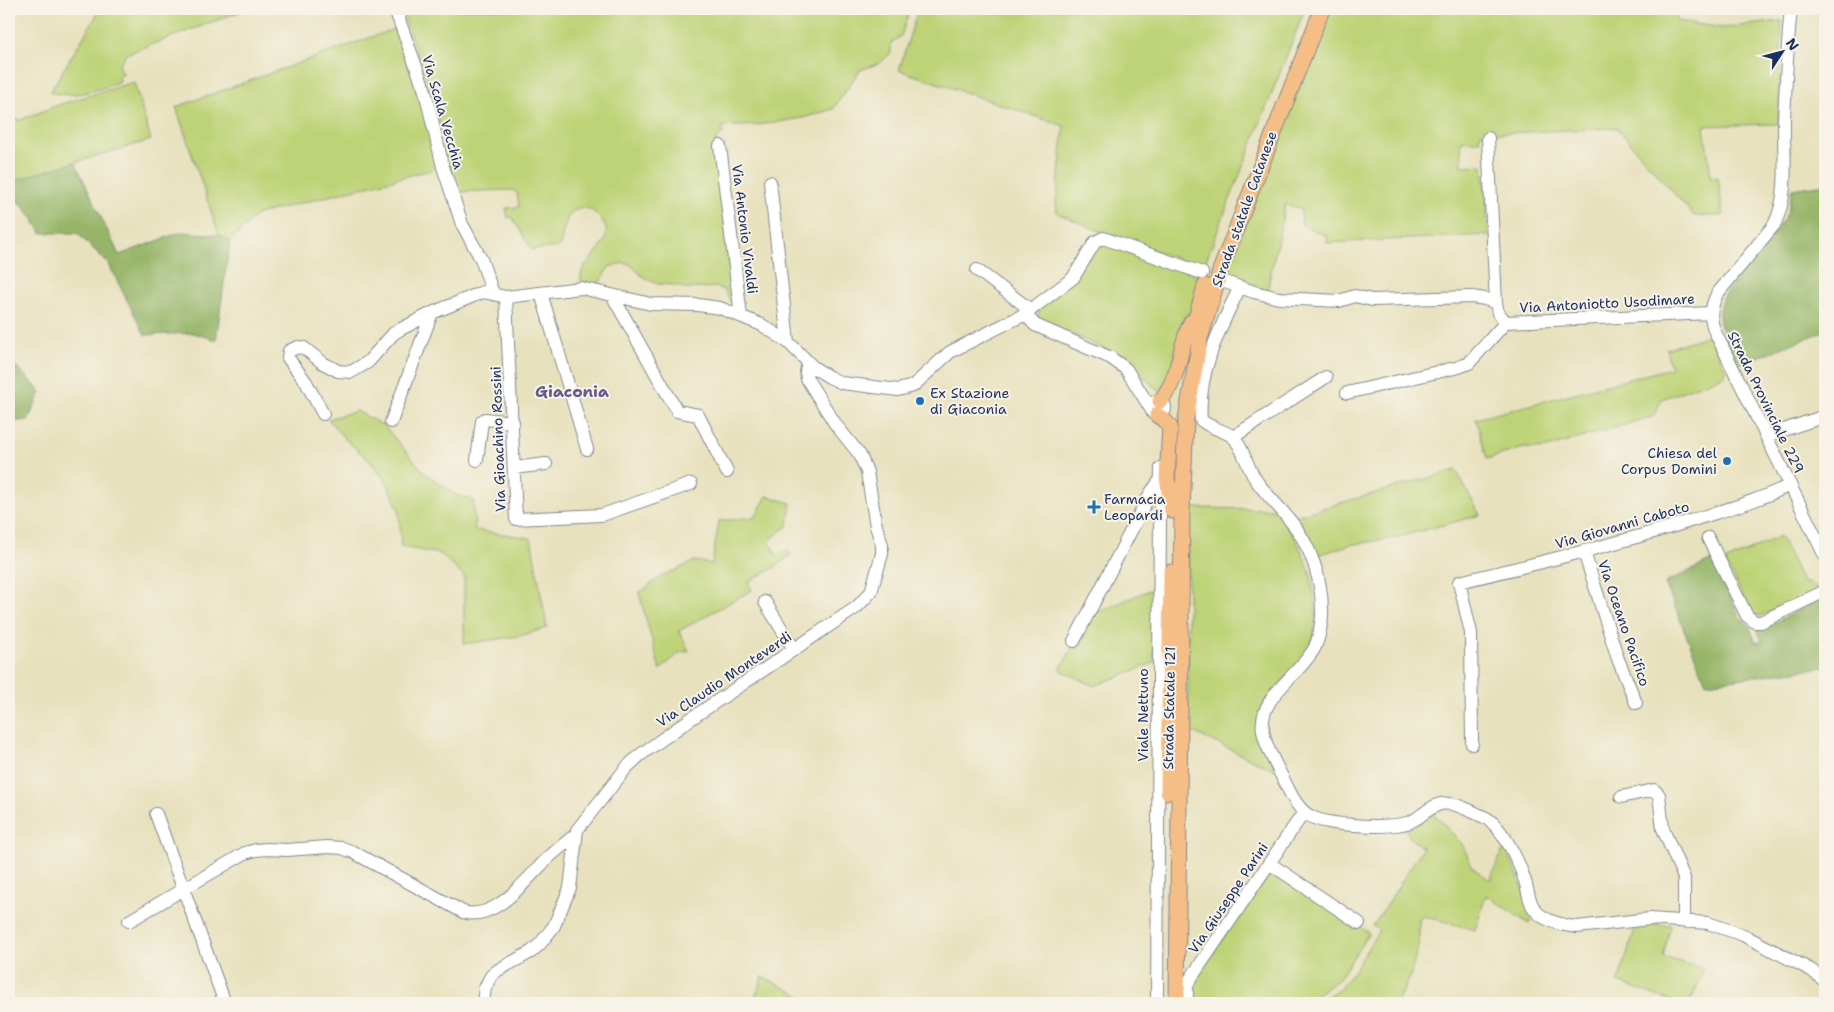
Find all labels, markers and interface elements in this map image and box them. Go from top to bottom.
north arrow [1756,28,1806,78]
text: N [1782,35,1803,54]
street label: Via Scala Vecchia [418,53,468,172]
street label: Strada statale Catanese [1207,128,1281,289]
street label: Via Antonio Vivaldi [728,163,762,295]
street label: Via Antoniotto Usodimare [1519,289,1695,317]
street label: Strada Provinciale 229 [1724,328,1808,476]
street label: Via Gioachino Rossini [486,366,510,512]
district label: Giaconia [535,381,609,402]
place label: Ex Stazione di Giaconia [930,384,1010,418]
marker: Ex Stazione di Giaconia [914,395,926,407]
place label: Chiesa del Corpus Domini [1621,444,1718,478]
marker: Chiesa del Corpus Domini [1721,455,1733,467]
place label: Farmacia Leopardi [1104,490,1166,524]
street label: Via Giovanni Caboto [1553,497,1691,553]
marker: Farmacia Leopardi [1088,501,1100,513]
street label: Via Oceano Pacifico [1594,557,1654,689]
street label: Via Claudio Monteverdi [653,627,795,731]
street label: Strada Statale 121 [1159,646,1179,770]
street label: Viale Nettuno [1134,668,1152,762]
street label: Via Giuseppe Parini [1184,839,1272,957]

